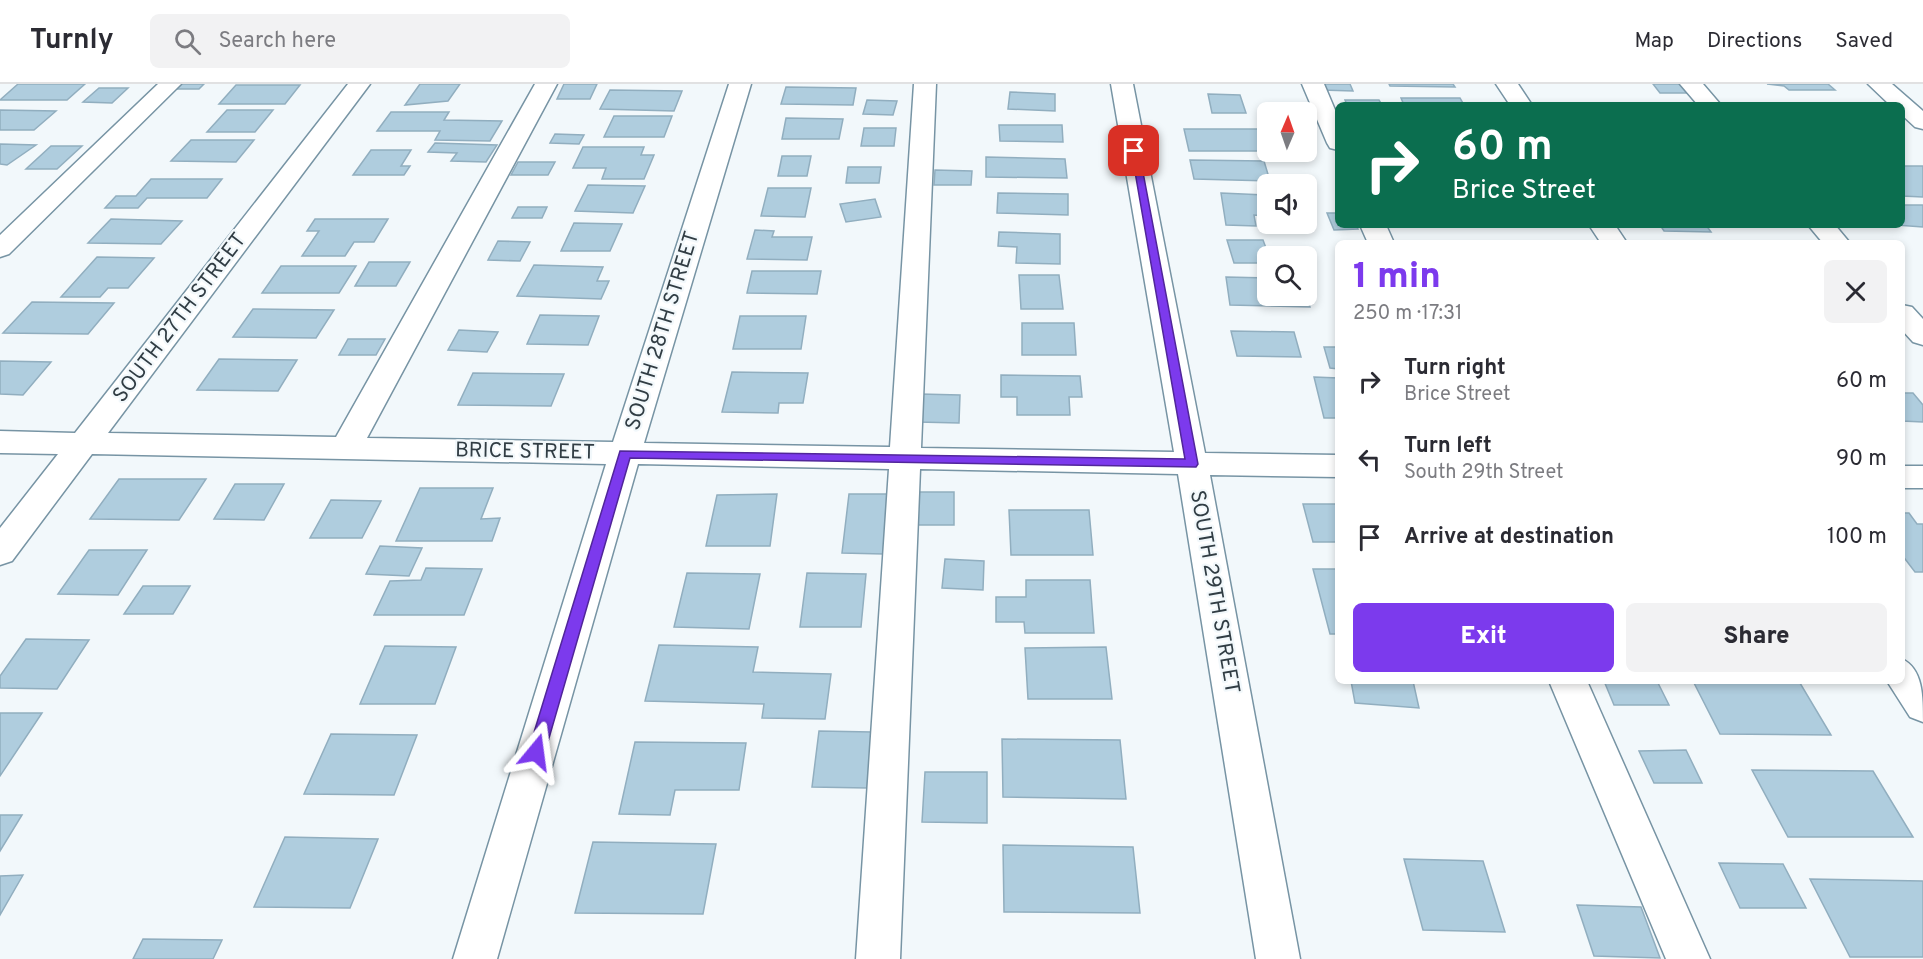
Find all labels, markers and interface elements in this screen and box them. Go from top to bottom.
search box [150,14,570,68]
text: Turnly [30,23,114,59]
icon: search [171,25,204,58]
text: Search here [219,28,336,55]
text: Map [1634,28,1674,55]
text: Directions [1707,28,1802,55]
text: Saved [1835,28,1893,55]
north arrow [1257,102,1317,162]
map controls [1257,102,1317,306]
text: 60 m [1452,122,1553,175]
pin [1108,125,1159,176]
icon: right [1353,126,1431,204]
icon: arrive [1117,134,1150,167]
button: sound [1257,174,1317,234]
text: Brice Street [1452,174,1596,208]
street label: SOUTH 27TH STREET [107,228,253,408]
street label: SOUTH 28TH STREET [620,228,706,434]
button: search [1257,246,1317,306]
text: 1 min [1353,255,1441,301]
button: close [1824,260,1887,323]
text: 250 m · 17:31 [1353,301,1462,327]
text: Turn right [1404,355,1506,382]
icon: right [1353,365,1386,398]
text: 60 m [1836,368,1887,395]
text: Brice Street [1404,382,1511,408]
text: Turn left [1404,433,1492,460]
street label: BRICE STREET [455,437,595,467]
icon: left [1353,443,1386,476]
text: 90 m [1836,446,1887,473]
text: South 29th Street [1404,460,1564,486]
street label: SOUTH 29TH STREET [1183,488,1245,696]
icon: arrive [1353,521,1386,554]
text: Arrive at destination [1404,524,1614,551]
text: 100 m [1827,524,1887,551]
button: Exit [1353,603,1614,672]
button: Share [1626,603,1887,672]
position arrow [504,720,568,784]

